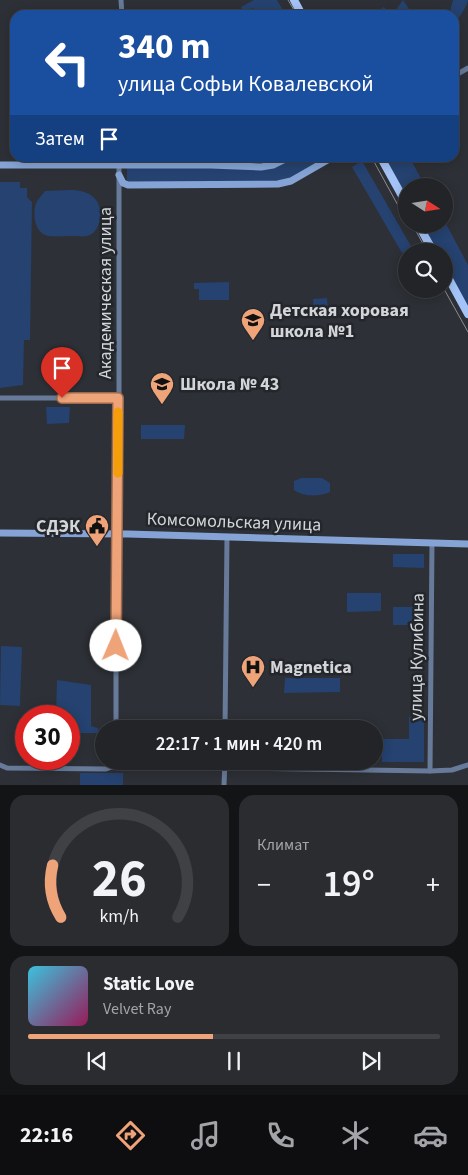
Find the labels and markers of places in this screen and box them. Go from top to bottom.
place label: Детская хоровая школа №1 [270,298,409,344]
school or university icon: Детская хоровая школа №1 [240,307,266,341]
pin [41,347,83,398]
school or university icon: Школа № 43 [149,371,175,405]
place label: Школа № 43 [180,372,279,397]
public building icon: СДЭК [84,513,110,547]
place label: СДЭК [36,514,81,539]
hospital icon: Magnetica [240,654,266,688]
place label: Magnetica [270,655,352,680]

